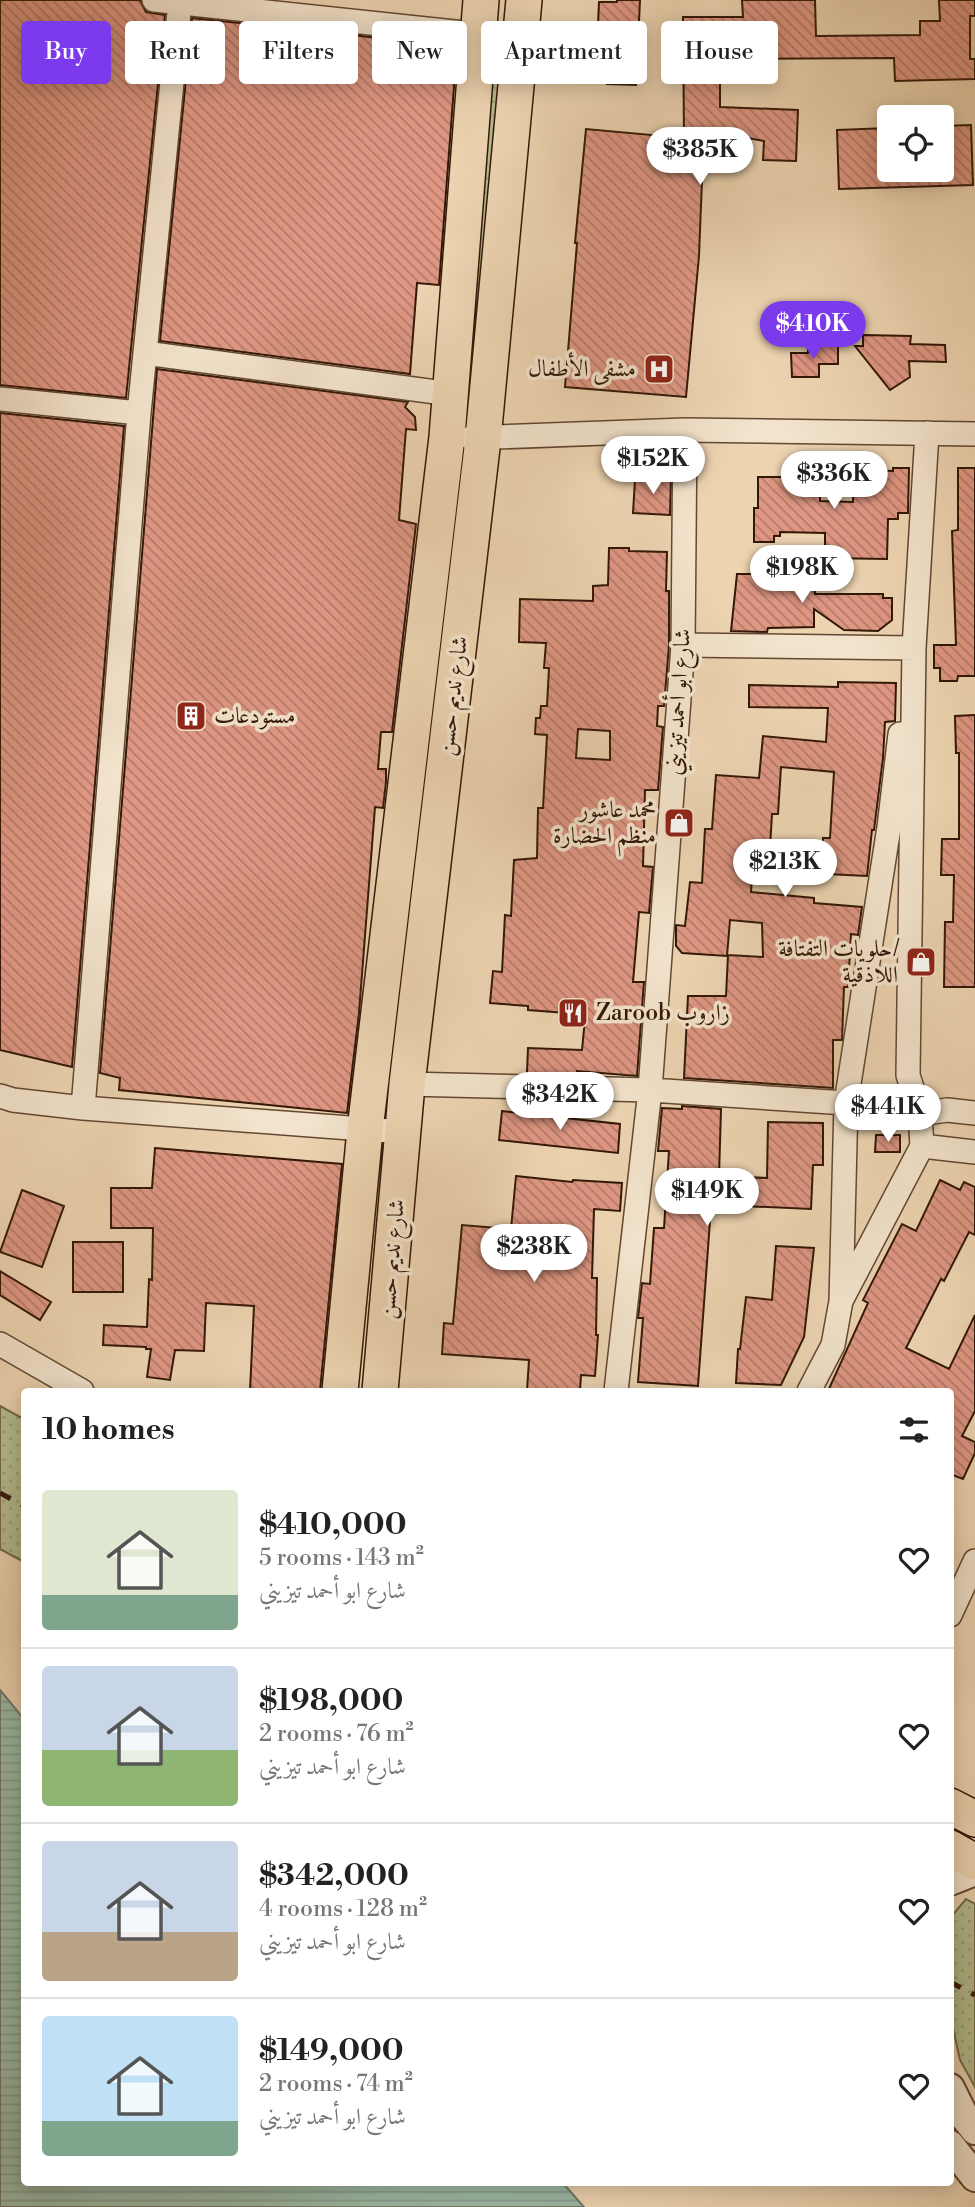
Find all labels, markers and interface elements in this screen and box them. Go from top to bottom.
chip: Buy [21,21,111,84]
chip: Rent [125,21,225,84]
chip: Filters [239,21,358,84]
chip: New [372,21,467,84]
chip: Apartment [481,21,647,84]
chip: House [661,21,778,84]
map controls [877,105,954,182]
button: locate [877,105,954,182]
pin: $385K [651,128,749,187]
text: $385K [662,136,738,164]
pin: $410K [764,302,862,361]
text: $410K [776,310,850,338]
place label: مشفى الأطفال [528,352,636,385]
hospital icon: مشفى الأطفال [642,352,676,386]
pin: $152K [604,436,702,496]
text: $152K [617,445,689,473]
pin: $336K [785,452,883,511]
text: $336K [797,460,871,488]
pin: $198K [753,546,851,605]
text: $198K [766,554,838,582]
street label: شارع ابو أحمد تيزيني [656,628,702,777]
street label: شارع نديم حسن [432,635,479,758]
building icon: مستودعات [174,699,208,733]
place label: مستودعات [214,702,295,730]
place label: محمد عاشور منظم الحضارة [553,796,656,857]
shop icon: محمد عاشور منظم الحضارة [662,806,696,840]
pin: $213K [736,839,834,899]
text: $213K [749,848,821,876]
place label: حلويات التفتافة/ اللاذقية [778,935,900,989]
shop icon: حلويات التفتافة/ اللاذقية [904,945,938,979]
restaurant icon: Zaroob زاروب [556,996,590,1030]
place label: Zaroob زاروب [596,999,730,1027]
pin: $342K [511,1072,609,1132]
text: $342K [522,1081,598,1109]
pin: $441K [839,1084,937,1144]
text: $441K [851,1093,925,1121]
pin: $149K [658,1168,756,1228]
text: $149K [671,1177,743,1205]
street label: شارع نديم حسن [373,1198,416,1321]
pin: $238K [485,1224,583,1284]
text: $238K [496,1233,572,1261]
text: 10 homes [42,1411,175,1449]
icon: filters [895,1411,933,1449]
text: $410,000 [259,1506,406,1544]
icon: home [98,1518,182,1602]
icon: heart [895,1541,933,1579]
text: 5 rooms · 143 m² [259,1544,424,1572]
text: شارع ابو أحمد تيزيني [259,1577,406,1605]
text: $198,000 [259,1682,403,1720]
icon: home [98,1694,182,1778]
icon: heart [895,1717,933,1755]
text: 2 rooms · 76 m² [259,1720,414,1748]
text: شارع ابو أحمد تيزيني [259,1753,406,1781]
text: $342,000 [259,1857,409,1895]
icon: home [98,1869,182,1953]
icon: heart [895,1892,933,1930]
text: 4 rooms · 128 m² [259,1895,427,1923]
text: شارع ابو أحمد تيزيني [259,1928,406,1956]
text: $149,000 [259,2032,404,2070]
icon: home [98,2044,182,2128]
icon: heart [895,2067,933,2105]
text: 2 rooms · 74 m² [259,2070,413,2098]
text: شارع ابو أحمد تيزيني [259,2103,406,2131]

